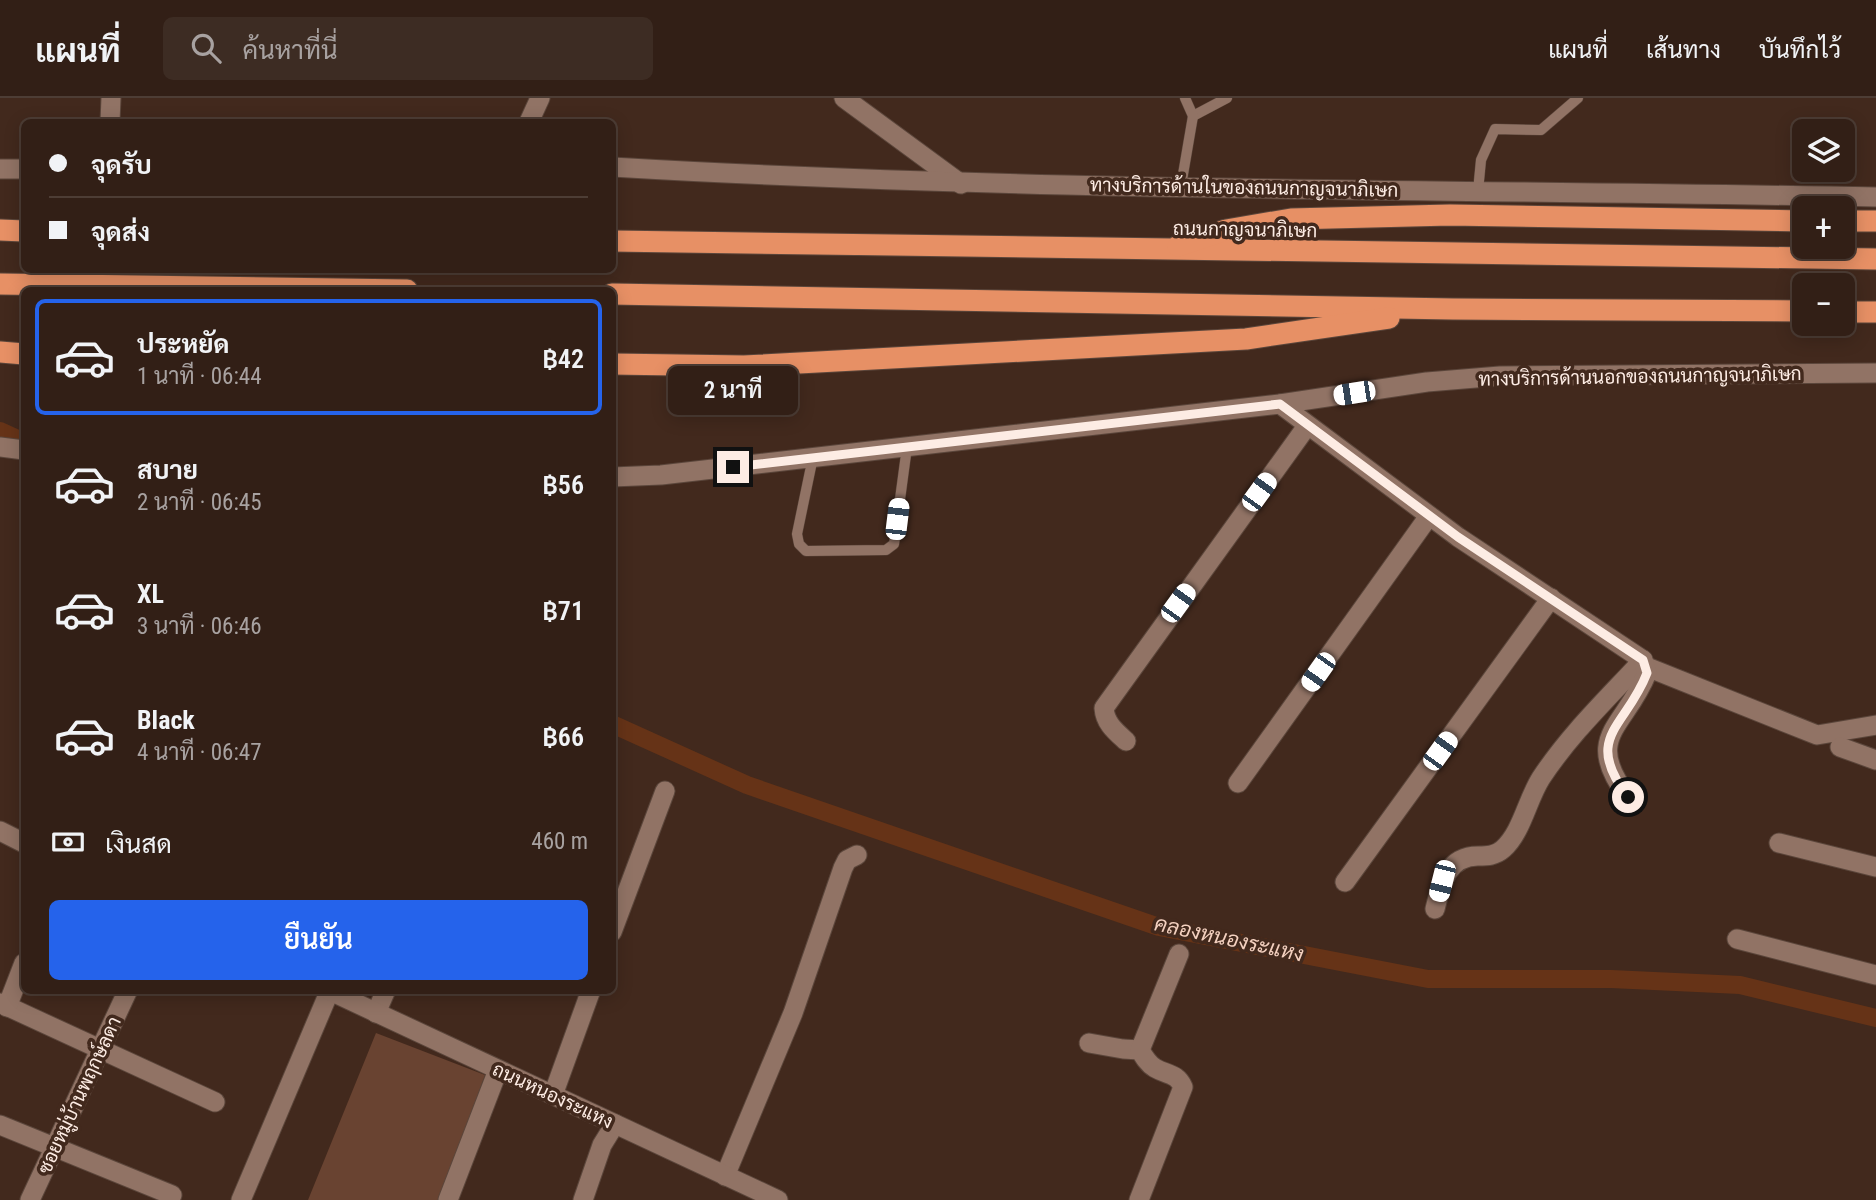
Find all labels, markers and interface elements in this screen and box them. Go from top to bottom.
search box [163,17,653,80]
icon: search [187,29,225,67]
text: แผนที่ [35,31,121,70]
text: ค้นหาที่นี่ [243,35,338,65]
text: แผนที่ [1548,36,1608,64]
text: เส้นทาง [1646,36,1721,64]
text: บันทึกไว้ [1759,36,1841,64]
map controls [1792,119,1855,336]
button: layers [1792,119,1855,182]
text: จุดรับ [91,150,152,180]
street label: ทางบริการด้านในของถนนกาญจนาภิเษก [1090,172,1398,202]
button: + [1792,196,1855,259]
text: จุดส่ง [91,217,150,247]
street label: ถนนกาญจนาภิเษก [1173,217,1317,242]
button: − [1792,273,1855,336]
icon: car [53,326,116,389]
text: ประหยัด [137,329,230,359]
text: ฿42 [542,344,584,374]
street label: ทางบริการด้านนอกของถนนกาญจนาภิเษก [1478,362,1802,391]
text: 1 นาที · 06:44 [137,363,262,390]
callout: 2 นาที [668,366,798,414]
text: 2 นาที [704,377,762,404]
car [1332,379,1377,407]
route end [717,451,749,483]
icon: car [53,452,116,515]
text: สบาย [137,455,198,485]
car [1239,469,1280,515]
text: ฿56 [542,470,584,500]
text: 2 นาที · 06:45 [137,489,262,516]
car [885,497,910,541]
icon: car [53,578,116,641]
text: XL [137,579,164,609]
car [1158,580,1199,626]
text: ฿71 [542,596,584,626]
text: 3 นาที · 06:46 [137,613,262,640]
car [1298,649,1339,695]
icon: car [53,704,116,767]
text: Black [137,705,195,735]
text: ฿66 [542,722,584,752]
car [1420,728,1461,774]
text: 4 นาที · 06:47 [137,739,262,766]
route start [1612,781,1644,813]
icon: cash [49,823,87,861]
text: 460 m [531,828,588,855]
text: เงินสด [105,829,172,859]
car [1427,858,1458,904]
button: ยืนยัน [49,900,588,980]
water label: คลองหนองระแหง [1152,911,1306,967]
street label: ซอยหมู่บ้านพฤกษ์ลดา [32,1012,128,1178]
street label: ถนนหนองระแหง [489,1058,617,1133]

